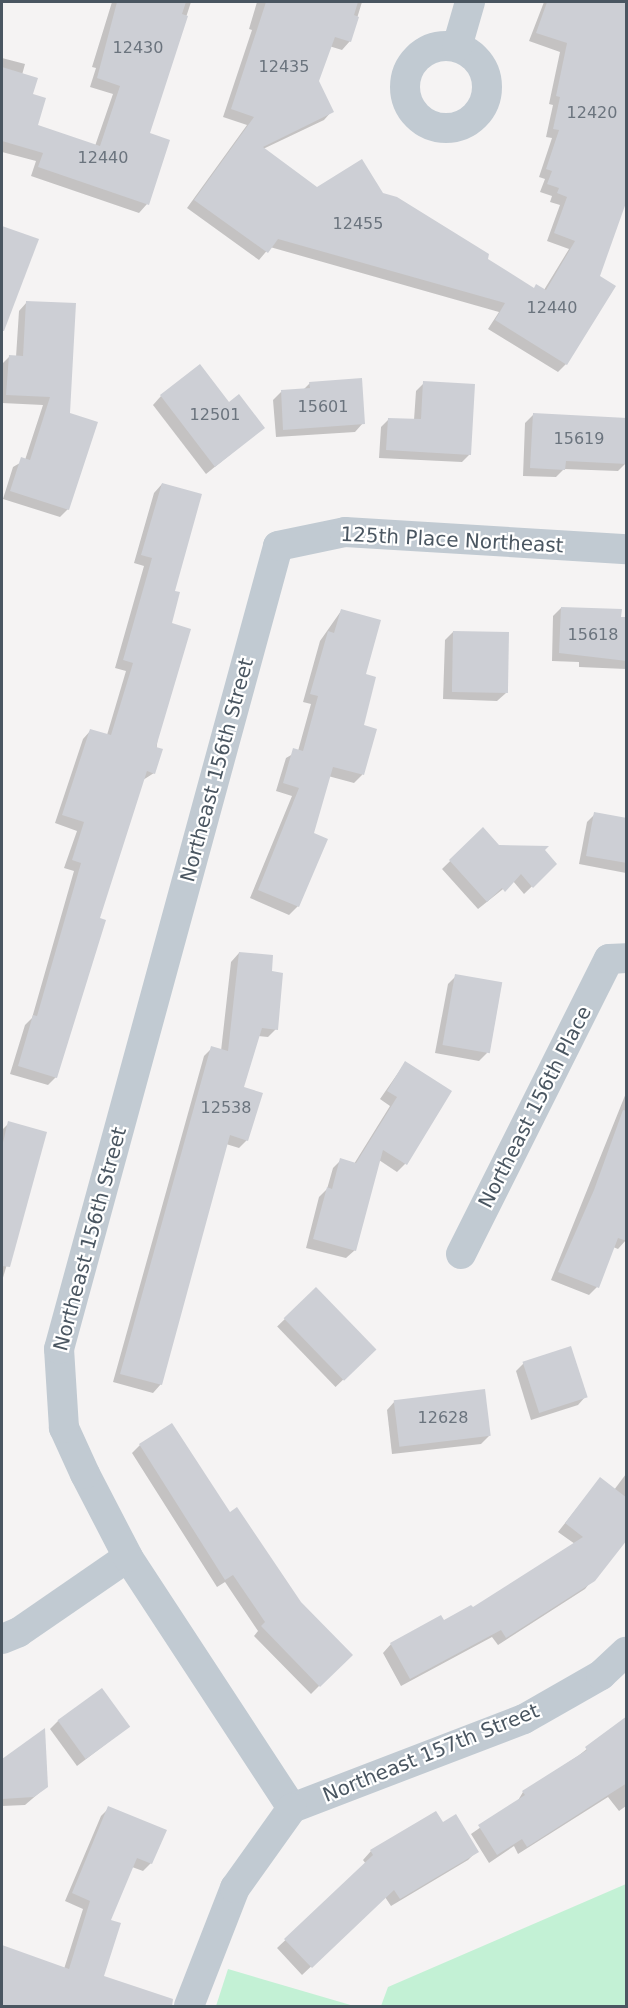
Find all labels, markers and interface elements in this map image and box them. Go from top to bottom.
house number: 12430 [113,38,163,58]
house number: 12435 [259,57,309,77]
house number: 12420 [567,103,617,123]
house number: 12440 [78,148,128,168]
house number: 12455 [333,214,383,234]
house number: 12440 [527,298,577,318]
house number: 15601 [298,397,348,417]
house number: 12501 [190,405,240,425]
house number: 15619 [554,429,604,449]
street label: 125th Place Northeast [340,522,564,558]
house number: 15618 [568,625,618,645]
street label: Northeast 156th Street [176,655,258,885]
street label: Northeast 156th Place [474,1002,596,1212]
house number: 12538 [201,1098,251,1118]
street label: Northeast 156th Street [49,1124,131,1354]
house number: 12628 [418,1408,468,1428]
street label: Northeast 157th Street [319,1699,543,1807]

